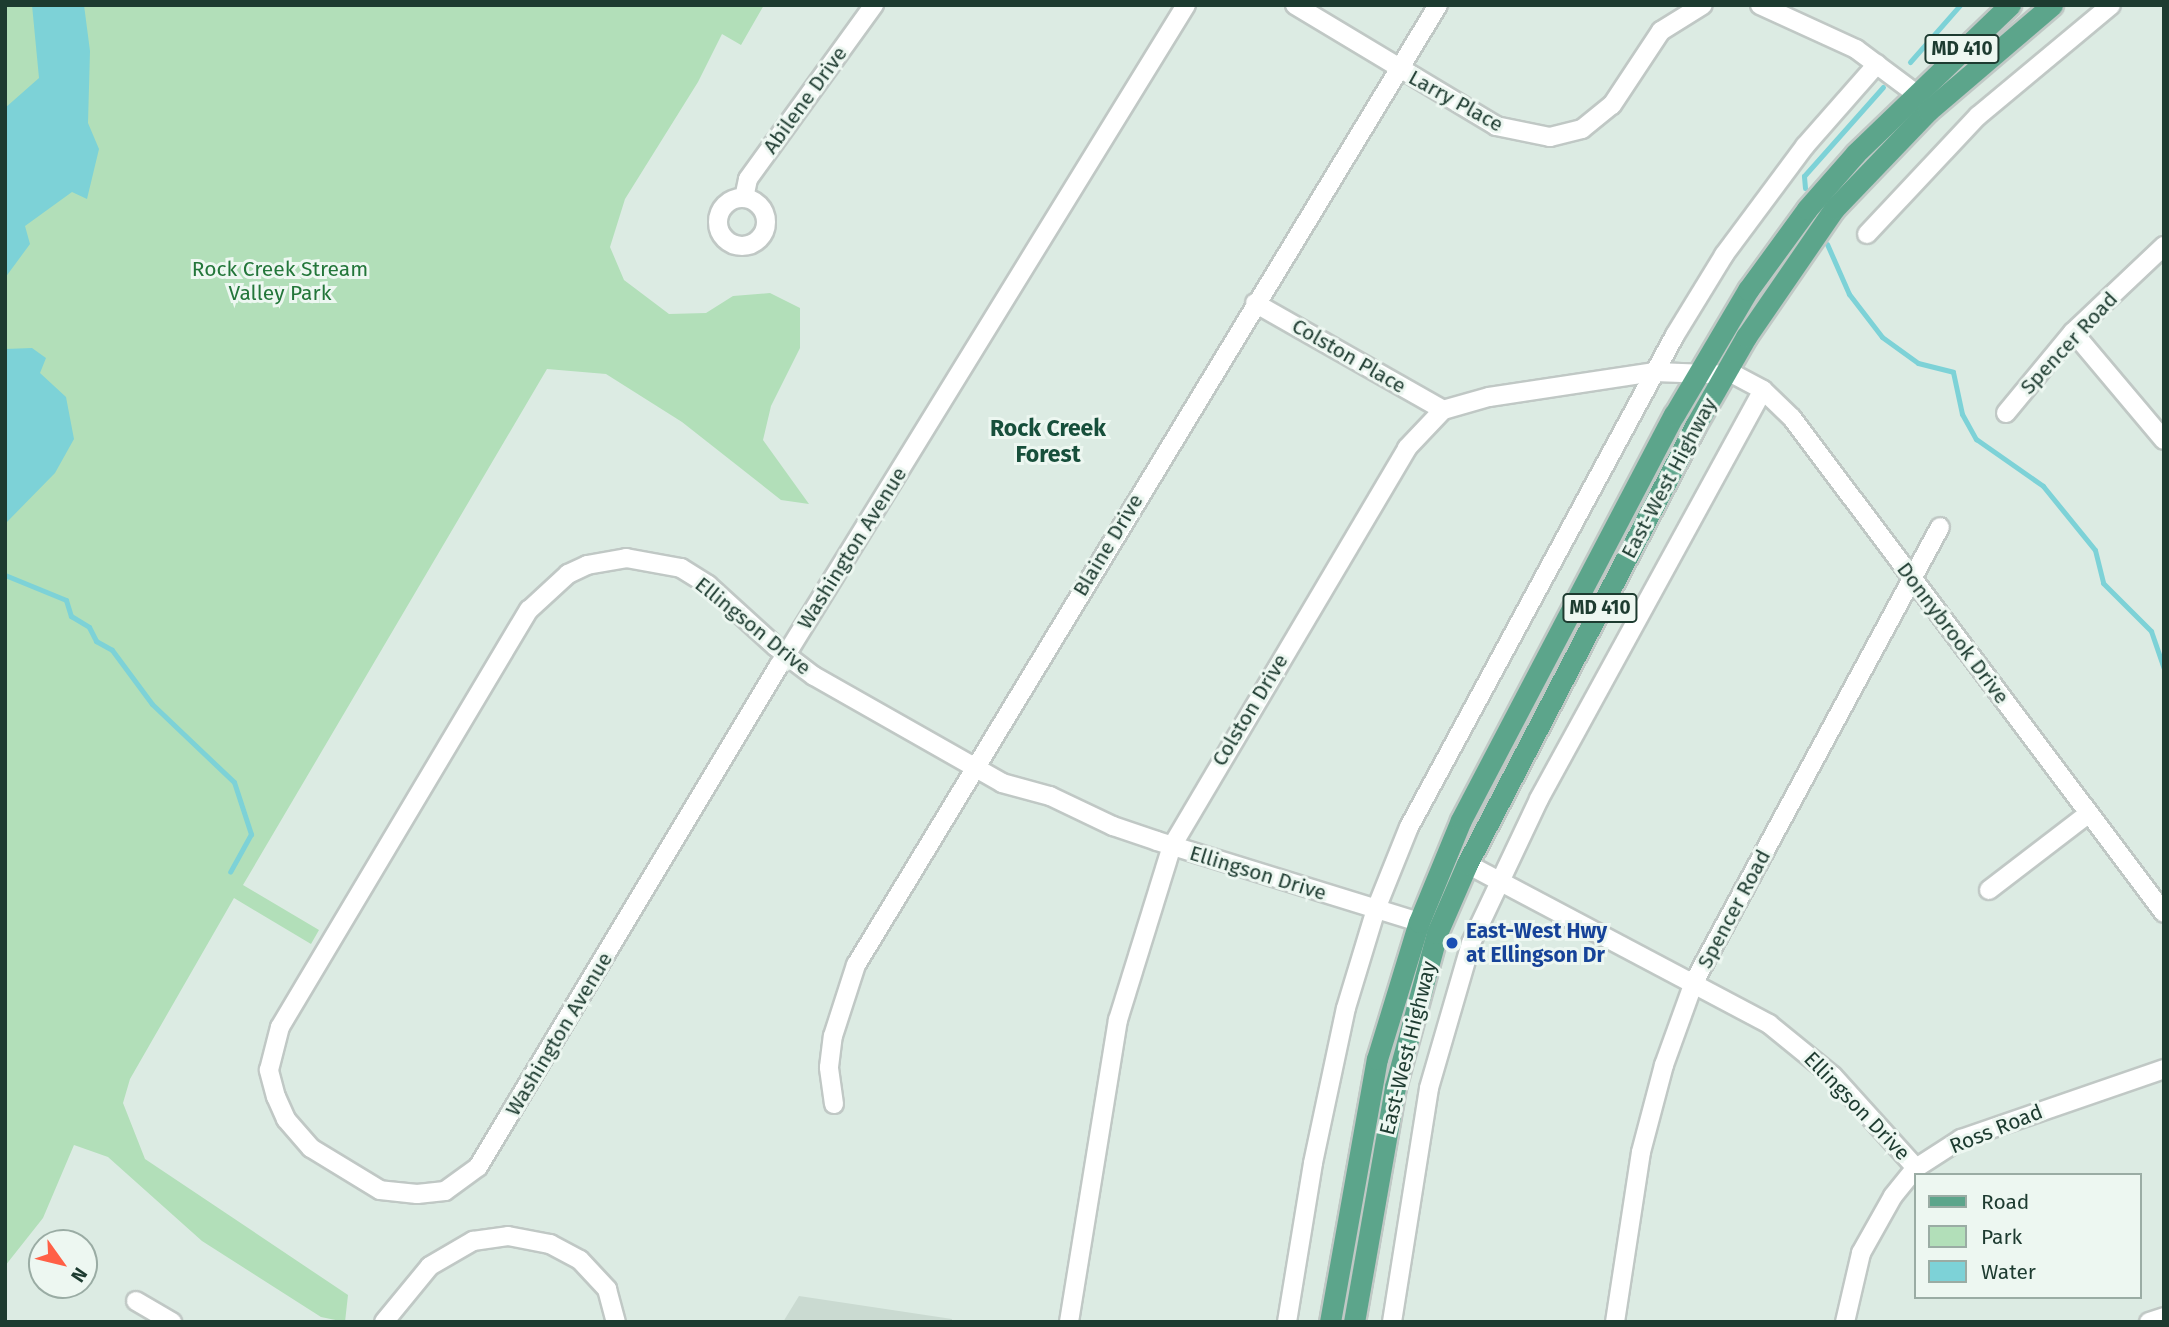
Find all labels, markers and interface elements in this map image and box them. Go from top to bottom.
road number: MD 410 [1924,34,2000,64]
street label: Abilene Drive [758,41,852,159]
street label: Larry Place [1404,65,1508,137]
park label: Rock Creek Stream Valley Park [192,256,368,306]
street label: Spencer Road [2015,287,2123,399]
street label: Colston Place [1287,313,1411,399]
street label: East-West Highway [1616,393,1722,563]
district label: Rock Creek Forest [990,414,1106,468]
street label: Washington Avenue [792,462,912,634]
street label: Blaine Drive [1068,489,1148,601]
street label: Donnybrook Drive [1892,557,2014,709]
street label: Ellingson Drive [690,572,816,680]
road number: MD 410 [1562,593,1638,624]
street label: Colston Drive [1207,649,1293,771]
street label: Ellingson Drive [1187,840,1329,906]
street label: Spencer Road [1692,845,1776,973]
place label: East-West Hwy at Ellingson Dr [1466,918,1607,968]
marker: East-West Hwy at Ellingson Dr [1444,935,1460,951]
street label: Washington Avenue [500,948,618,1120]
street label: East-West Highway [1374,958,1442,1138]
street label: Ellingson Drive [1799,1046,1915,1166]
street label: Ross Road [1946,1099,2046,1159]
legend [1913,1173,2141,1299]
text: Road [1981,1189,2029,1215]
text: Park [1981,1224,2022,1250]
north arrow [28,1229,98,1299]
text: Water [1981,1259,2036,1285]
text: N [66,1263,92,1287]

